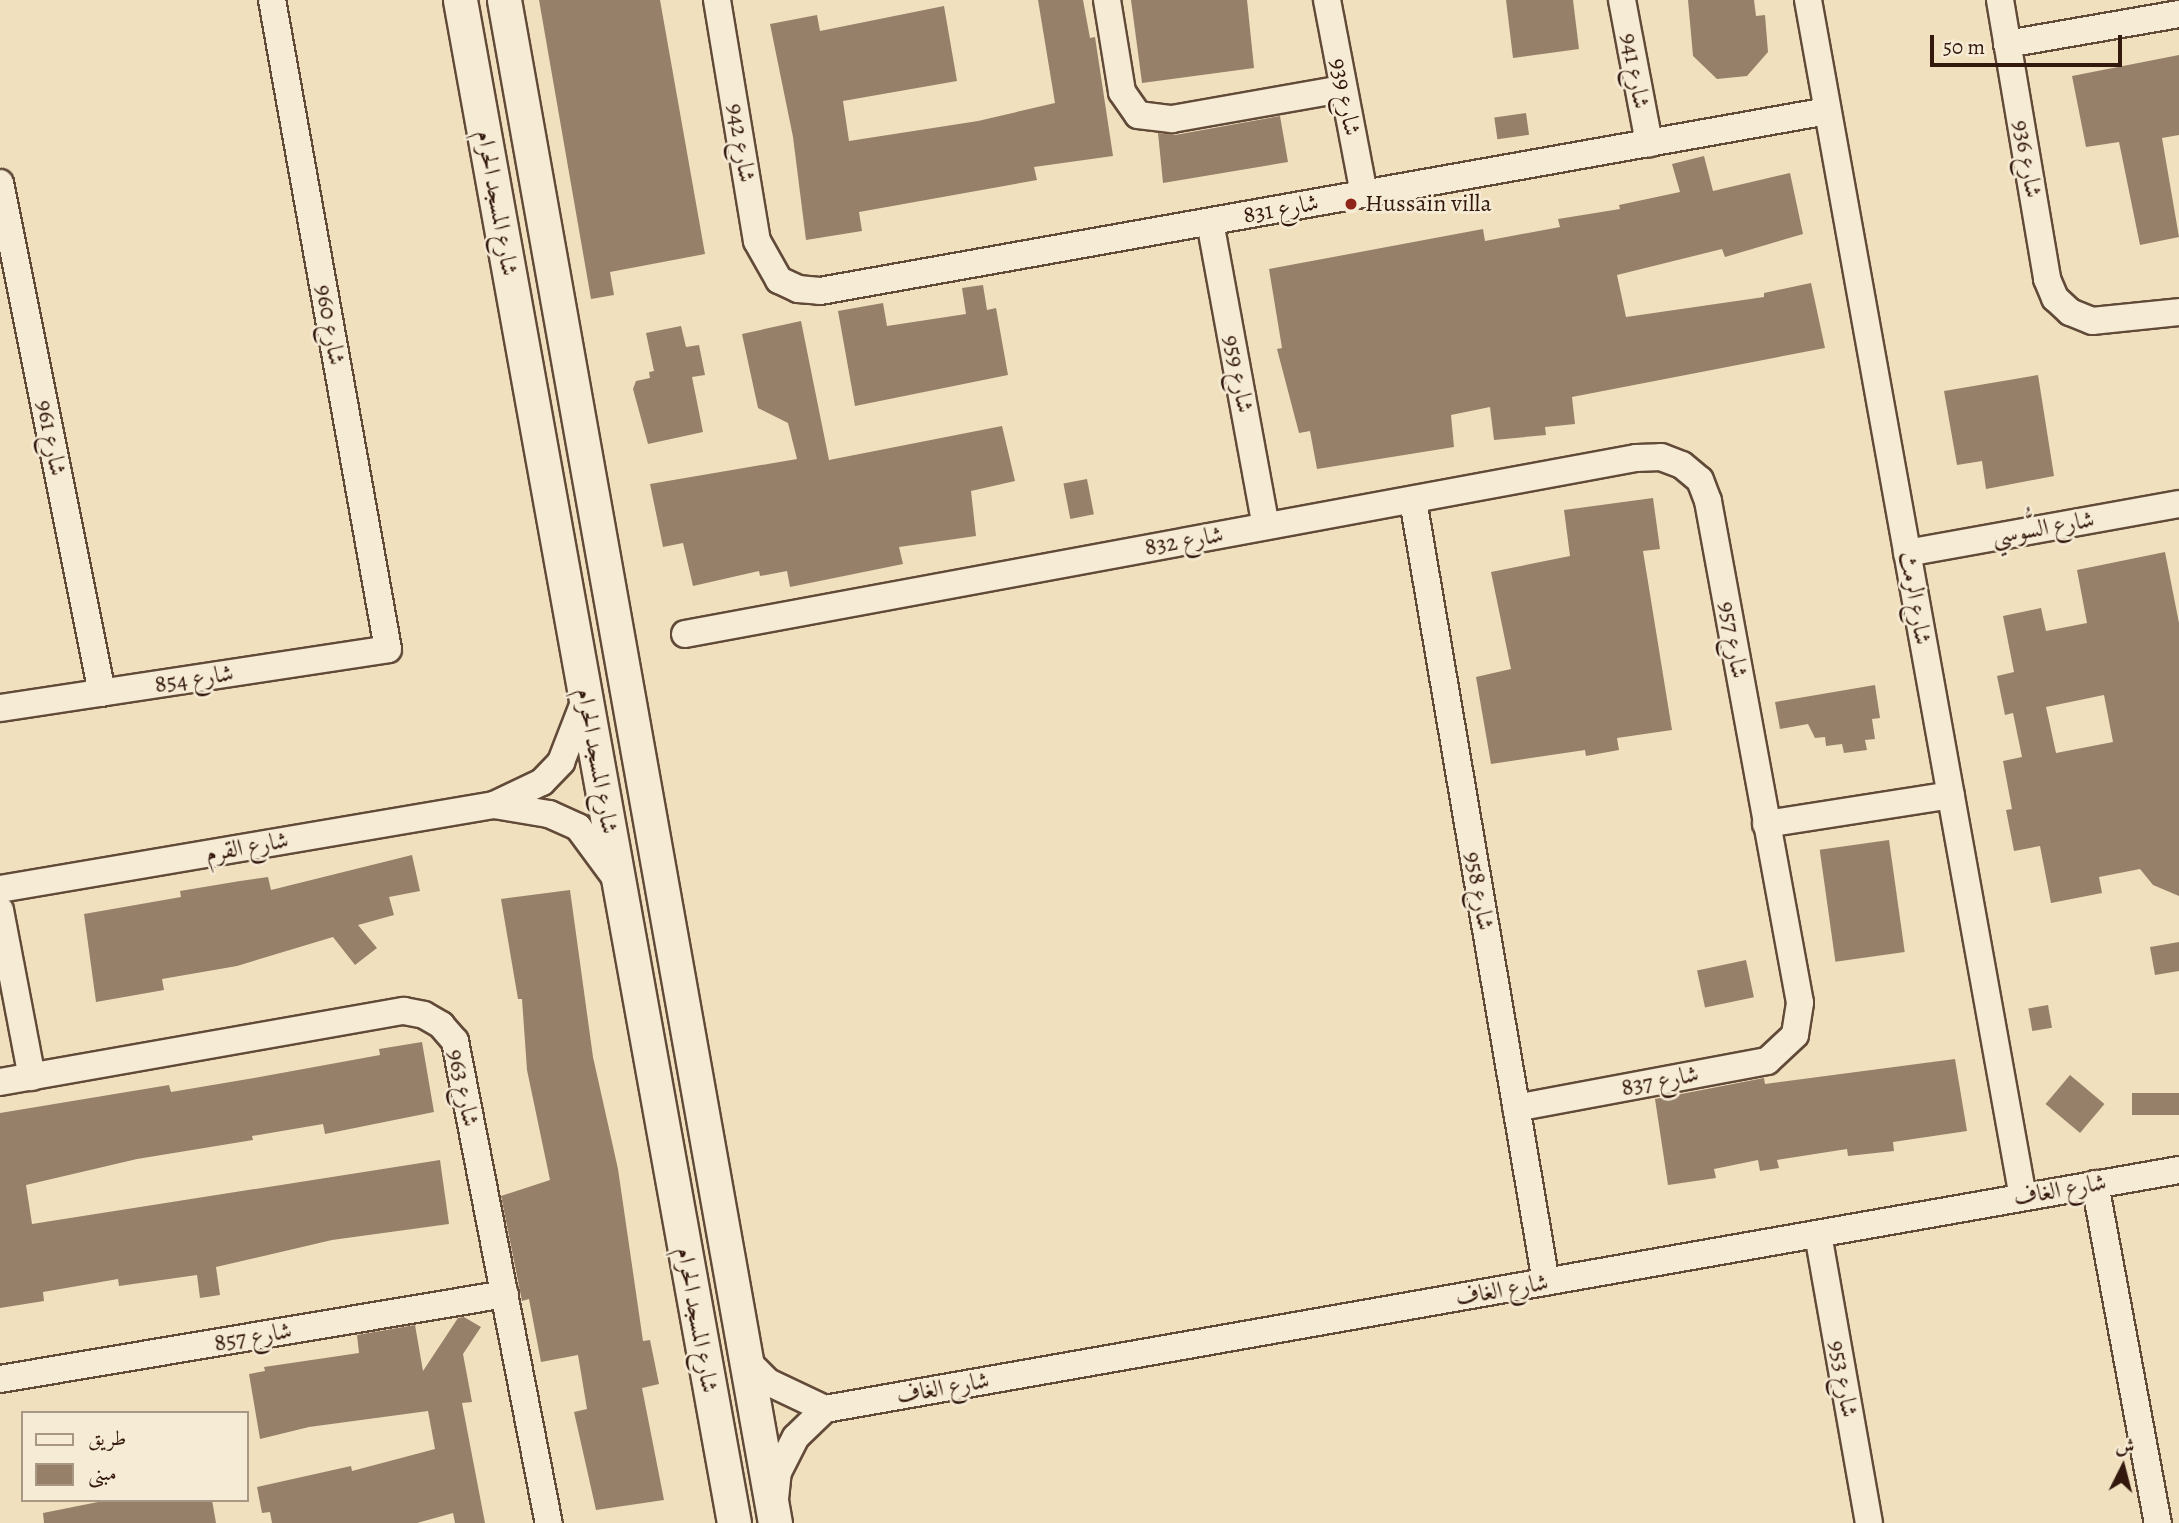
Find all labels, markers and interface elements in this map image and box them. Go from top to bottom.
scale bar [1934,21,2126,65]
street label: شارع 941 [1614,31,1656,111]
text: 50 m [1943,33,1985,61]
street label: شارع 939 [1323,56,1367,138]
street label: شارع 942 [721,101,761,185]
street label: شارع 936 [2006,118,2048,200]
street label: شارع المسجد الحرام [470,128,524,278]
street label: شارع 831 [1241,188,1321,230]
place label: Hussain villa [1365,190,1492,218]
marker: Hussain villa [1343,196,1359,212]
street label: شارع 960 [309,283,351,367]
street label: شارع 959 [1216,333,1260,415]
street label: شارع 961 [30,398,72,478]
street label: شارع السُّوسي [1990,505,2096,551]
street label: شارع 832 [1142,520,1226,562]
street label: شارع الرمث [1893,549,1937,647]
street label: شارع 957 [1712,599,1754,681]
street label: شارع 854 [153,659,235,699]
street label: شارع المسجد الحرام [570,686,624,836]
street label: شارع القرم [203,826,291,868]
street label: شارع 958 [1458,849,1500,933]
street label: شارع 963 [441,1047,485,1129]
street label: شارع 837 [1619,1059,1701,1103]
street label: شارع الغاف [2011,1168,2109,1212]
street label: شارع المسجد الحرام [670,1245,724,1395]
street label: شارع الغاف [1453,1268,1551,1312]
street label: شارع 857 [212,1316,294,1358]
street label: شارع 953 [1822,1338,1864,1420]
street label: شارع الغاف [894,1366,992,1410]
legend [21,1411,248,1502]
text: طريق [88,1424,126,1452]
north arrow [2088,1432,2158,1502]
text: ش [2114,1432,2136,1460]
text: مبنى [88,1459,117,1487]

